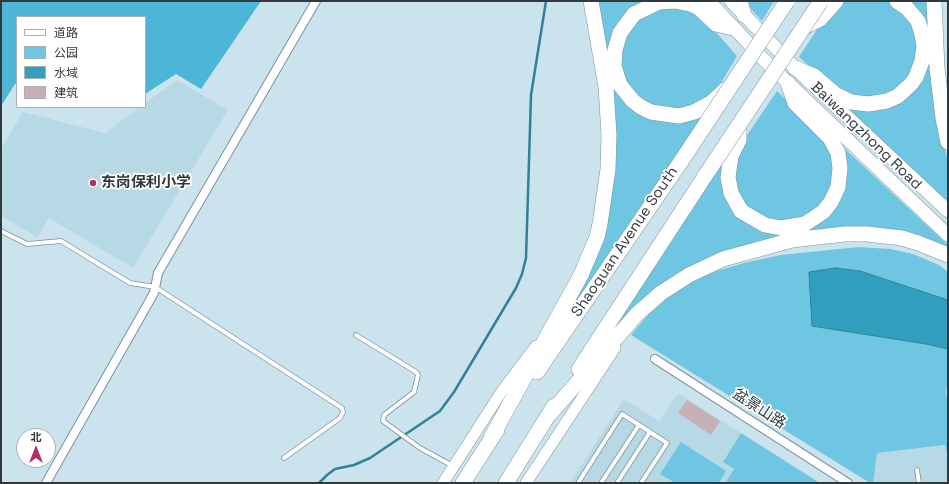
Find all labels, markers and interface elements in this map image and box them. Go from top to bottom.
legend [16,16,146,108]
text: 道路 [54,25,78,41]
text: 公园 [54,45,78,61]
text: 水域 [54,65,78,81]
street label: Baiwangzhong Road [807,78,925,194]
text: 建筑 [54,85,78,101]
street label: Shaoguan Avenue South [568,164,682,320]
place label: 东岗保利小学 [101,174,191,192]
marker: 东岗保利小学 [88,178,98,188]
street label: 盆景山路 [729,385,789,433]
north arrow [16,428,56,468]
text: 北 [31,430,42,444]

